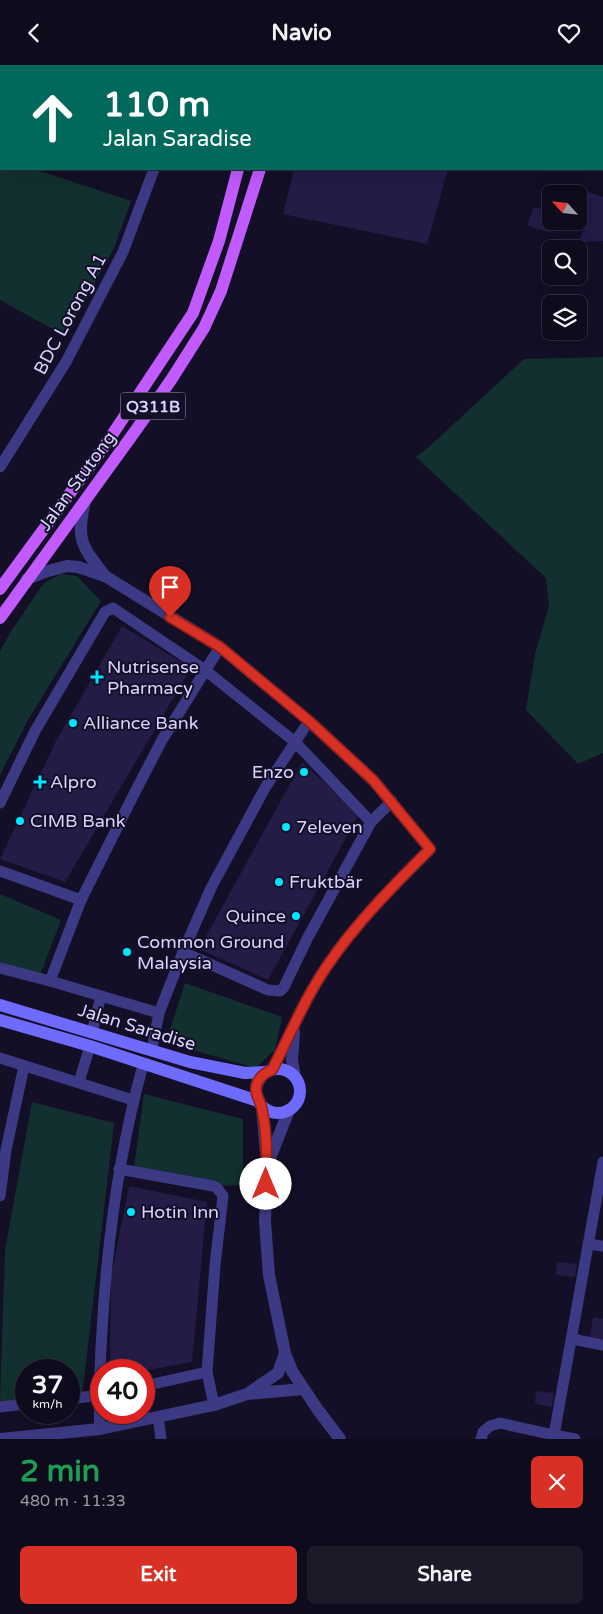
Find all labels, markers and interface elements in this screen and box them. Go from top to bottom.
icon: back [20,19,48,47]
icon: heart [555,19,583,47]
text: Navio [271,20,332,46]
text: 110 m [103,84,210,126]
icon: ahead [20,85,85,150]
text: Jalan Saradise [103,126,252,152]
north arrow [542,185,588,230]
map controls [542,185,587,340]
button: search [542,240,587,285]
street label: BDC Lorong A1 [29,250,111,378]
button: layers [542,295,587,340]
road number: Q311B [120,393,186,419]
street label: Jalan Stutong [34,427,120,535]
pin [149,566,191,617]
icon: arrive [156,573,184,601]
place label: Nutrisense Pharmacy [107,656,199,699]
marker: Nutrisense Pharmacy [91,671,103,683]
place label: Alliance Bank [83,712,199,734]
marker: Alliance Bank [67,717,79,729]
place label: Enzo [252,761,294,783]
marker: Enzo [298,766,310,778]
place label: Alpro [50,771,97,793]
marker: Alpro [34,776,46,788]
place label: CIMB Bank [30,810,126,832]
marker: CIMB Bank [14,815,26,827]
place label: 7eleven [296,816,363,838]
marker: 7eleven [280,821,292,833]
place label: Fruktbär [289,871,362,893]
marker: Fruktbär [273,876,285,888]
place label: Quince [225,905,286,927]
marker: Quince [290,910,302,922]
place label: Common Ground Malaysia [137,931,284,974]
marker: Common Ground Malaysia [121,946,133,958]
street label: Jalan Saradise [76,999,198,1055]
position arrow [239,1157,291,1209]
place label: Hotin Inn [141,1201,219,1223]
marker: Hotin Inn [125,1206,137,1218]
speed limit sign: 40 [90,1359,155,1424]
text: 37 [32,1370,63,1400]
text: km/h [32,1397,63,1411]
text: 2 min [20,1453,100,1490]
button: close [531,1456,583,1508]
text: 480 m · 11:33 [20,1491,126,1511]
button: Exit [20,1546,297,1604]
button: Share [307,1546,583,1604]

